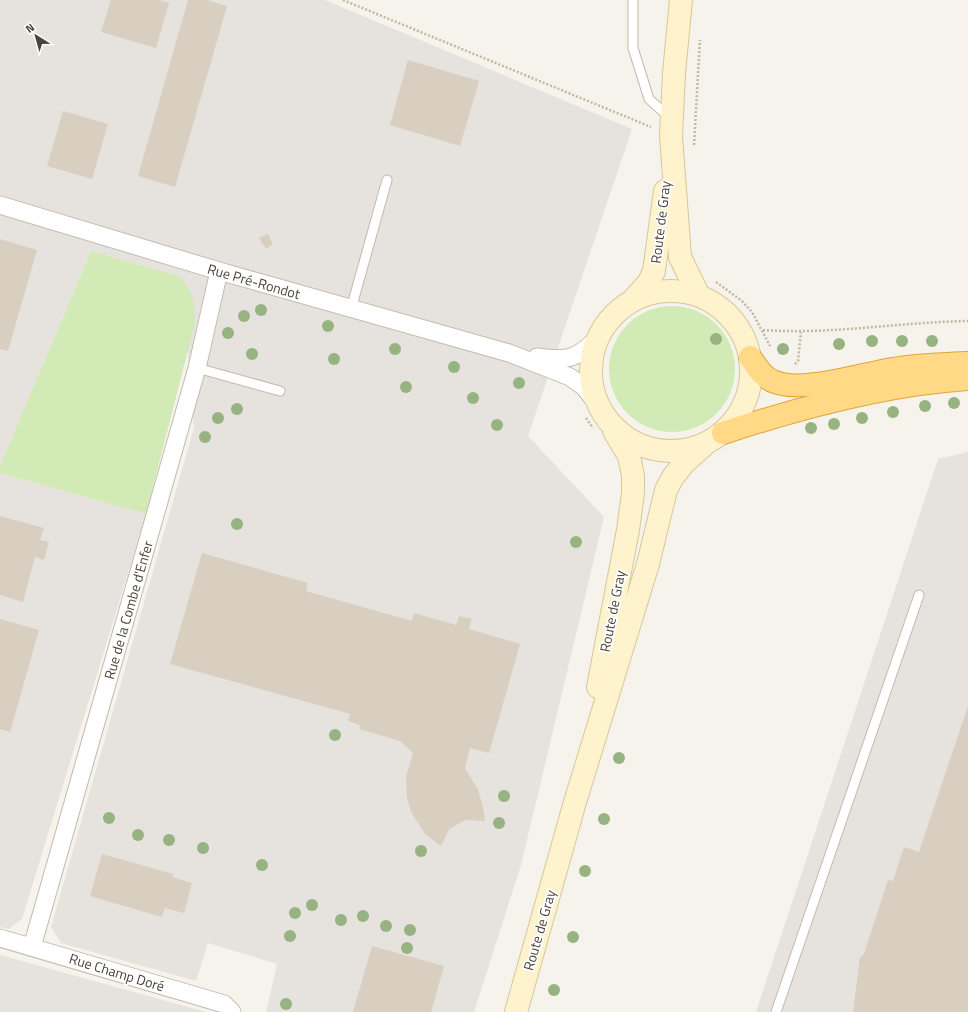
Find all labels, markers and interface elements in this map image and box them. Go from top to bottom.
north arrow [16,16,56,56]
text: N [22,19,38,37]
street label: Route de Gray [645,179,676,265]
street label: Rue Pré-Rondot [205,258,303,304]
street label: Rue de la Combe d'Enfer [98,538,158,682]
street label: Route de Gray [594,568,630,654]
street label: Route de Gray [517,887,561,973]
street label: Rue Champ Doré [67,948,167,996]

